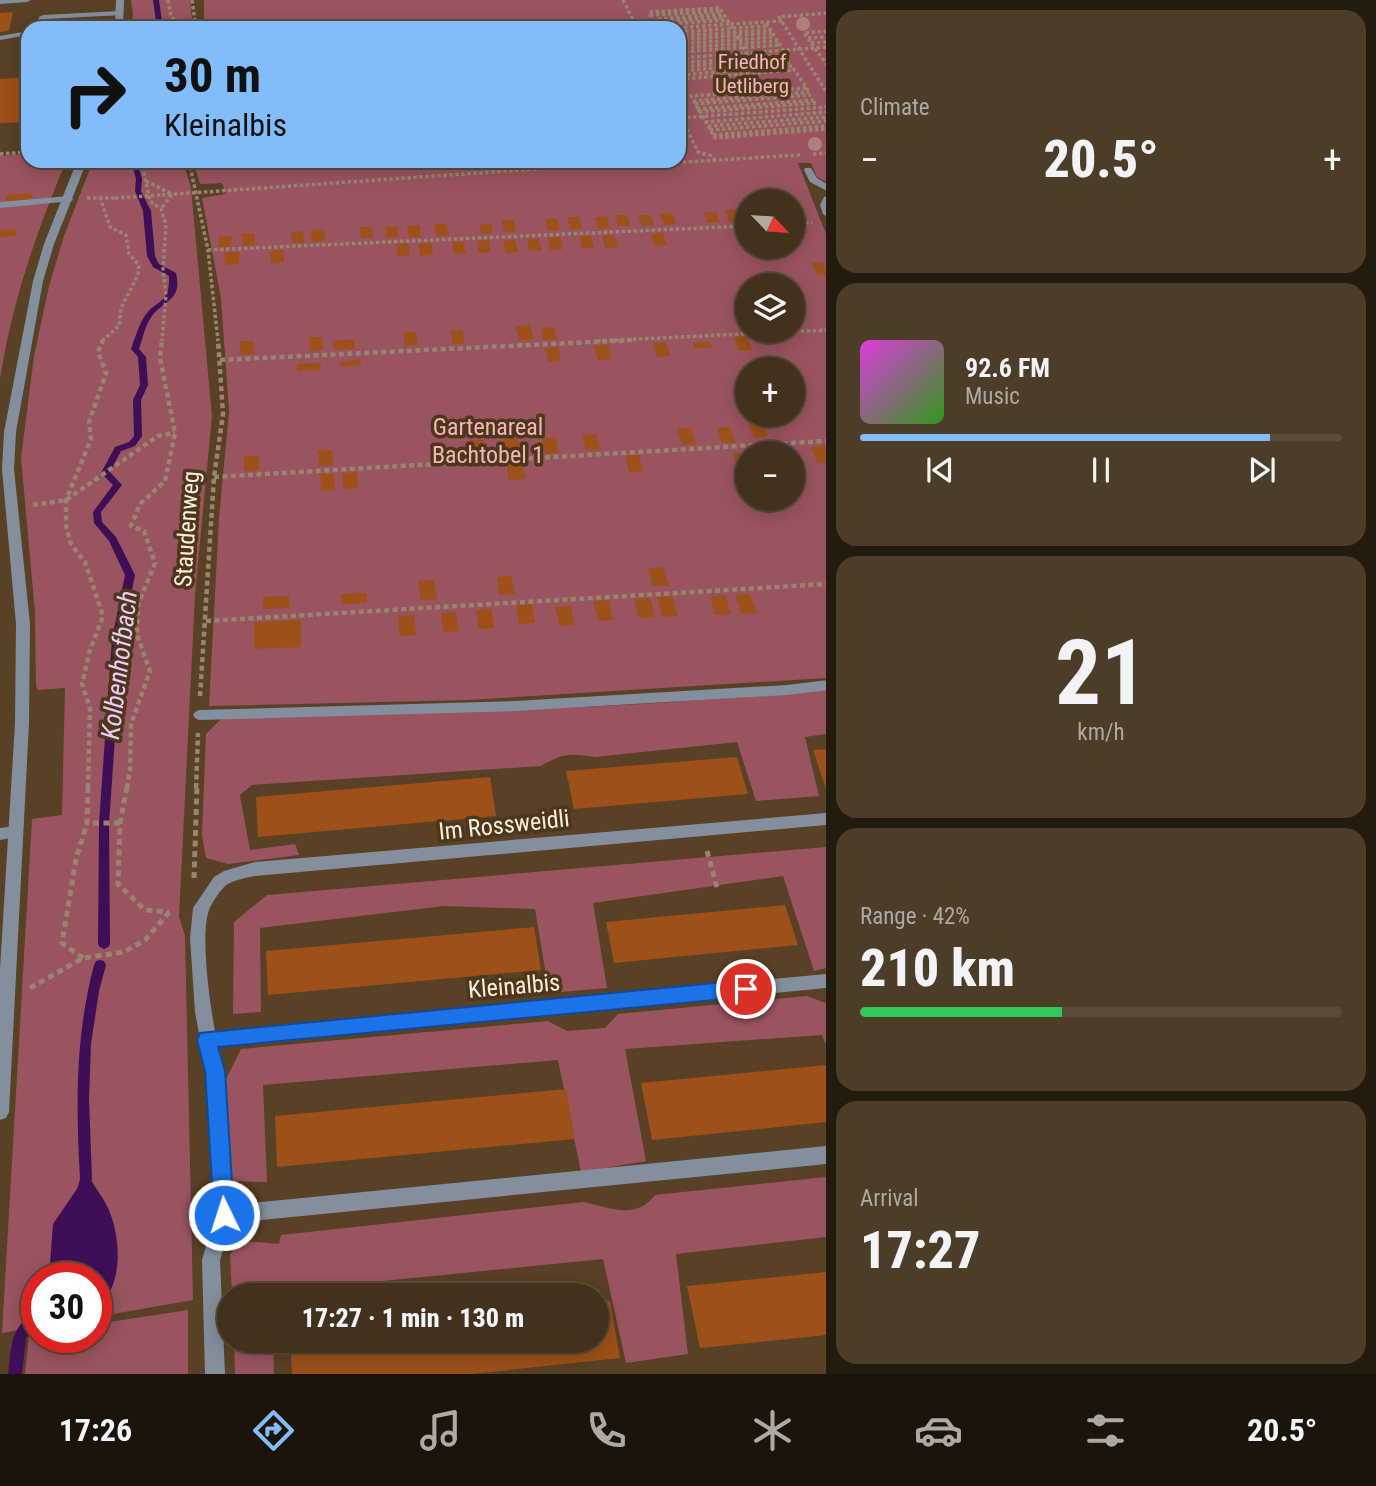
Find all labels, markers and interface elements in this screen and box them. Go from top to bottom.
text: 30 m [164,47,261,104]
icon: right [49,49,140,140]
park label: Friedhof Uetliberg [715,50,789,98]
text: Climate [860,94,930,121]
text: Kleinalbis [164,106,287,144]
text: 20.5° [1043,129,1159,190]
text: − [860,138,879,182]
text: + [1323,138,1342,182]
north arrow [735,189,805,259]
map controls [735,189,805,511]
button: layers [735,273,805,343]
text: 92.6 FM [965,353,1050,383]
button: + [735,357,805,427]
text: Music [965,383,1020,410]
park label: Gartenareal Bachtobel 1 [432,413,544,469]
button: − [735,441,805,511]
icon: previous [921,451,959,489]
icon: pause [1082,451,1120,489]
icon: next [1243,451,1281,489]
street label: Staudenweg [169,470,205,588]
water label: Kolbenhofbach [95,589,143,741]
text: 21 [1055,620,1147,726]
text: km/h [1077,719,1125,746]
street label: Im Rossweidli [437,804,571,846]
text: Range · 42% [860,903,970,930]
text: 210 km [860,938,1015,999]
pin [716,959,776,1019]
street label: Kleinalbis [467,968,561,1004]
icon: arrive [727,970,765,1008]
position arrow [187,1178,261,1252]
text: Arrival [860,1185,919,1212]
text: 17:27 [860,1220,980,1281]
speed limit sign: 30 [21,1262,112,1353]
text: 17:27 · 1 min · 130 m [302,1303,524,1333]
icon: directions [249,1406,298,1455]
icon: music [416,1406,465,1455]
icon: phone [582,1406,631,1455]
icon: climate [748,1406,797,1455]
icon: car [914,1406,963,1455]
icon: filters [1081,1406,1130,1455]
text: 17:26 [59,1411,132,1449]
text: 20.5° [1247,1411,1317,1449]

